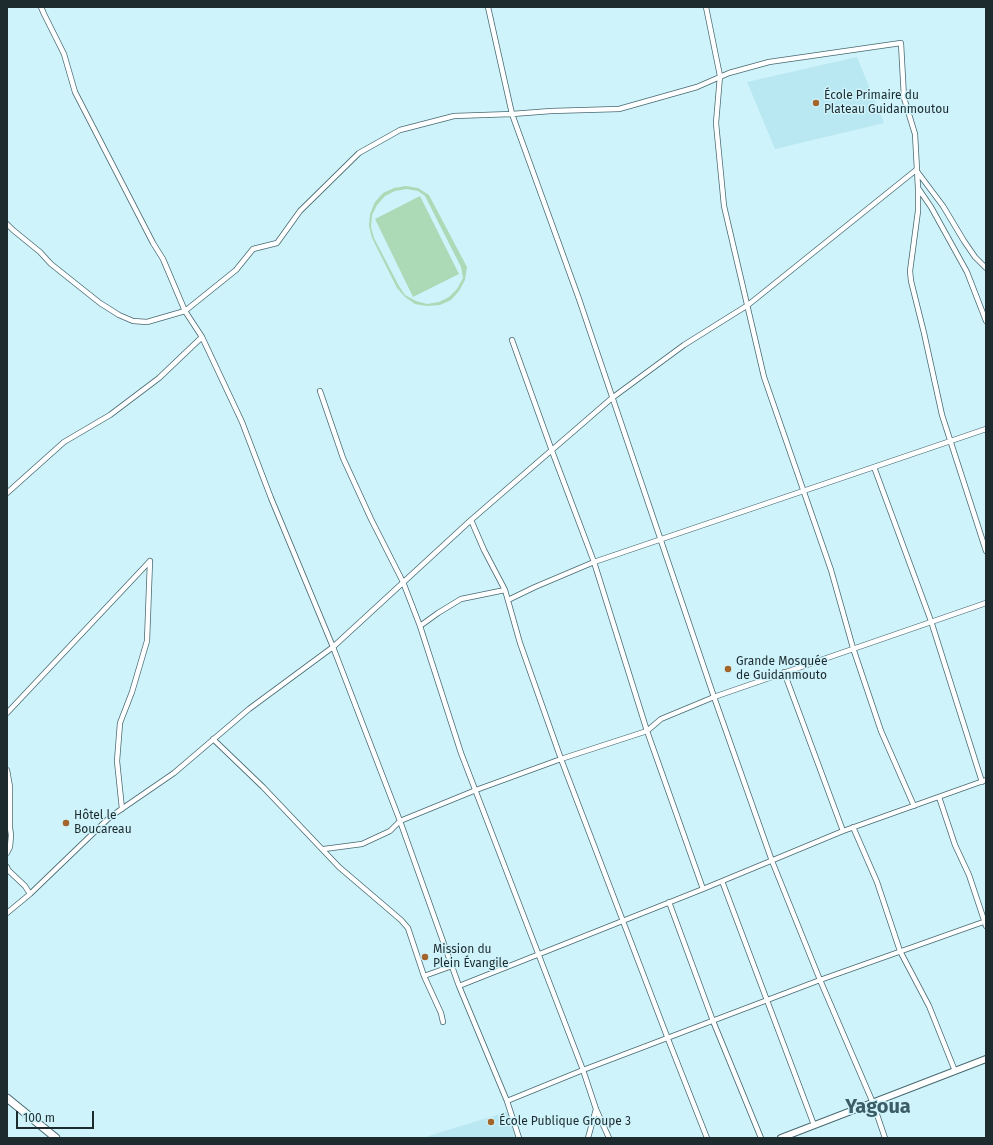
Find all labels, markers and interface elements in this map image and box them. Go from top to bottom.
place label: École Primaire du Plateau Guidanmoutou [824,89,949,117]
marker: École Primaire du Plateau Guidanmoutou [811,98,821,108]
place label: Grande Mosquée de Guidanmouto [736,655,827,683]
marker: Grande Mosquée de Guidanmouto [723,664,733,674]
place label: Hôtel le Boucareau [74,809,132,837]
marker: Hôtel le Boucareau [61,818,71,828]
place label: Mission du Plein Évangile [433,943,509,971]
marker: Mission du Plein Évangile [420,952,430,962]
district label: Yagoua [845,1095,911,1119]
scale bar [18,1103,96,1129]
text: 100 m [23,1111,55,1125]
place label: École Publique Groupe 3 [499,1115,631,1129]
marker: École Publique Groupe 3 [486,1117,496,1127]

